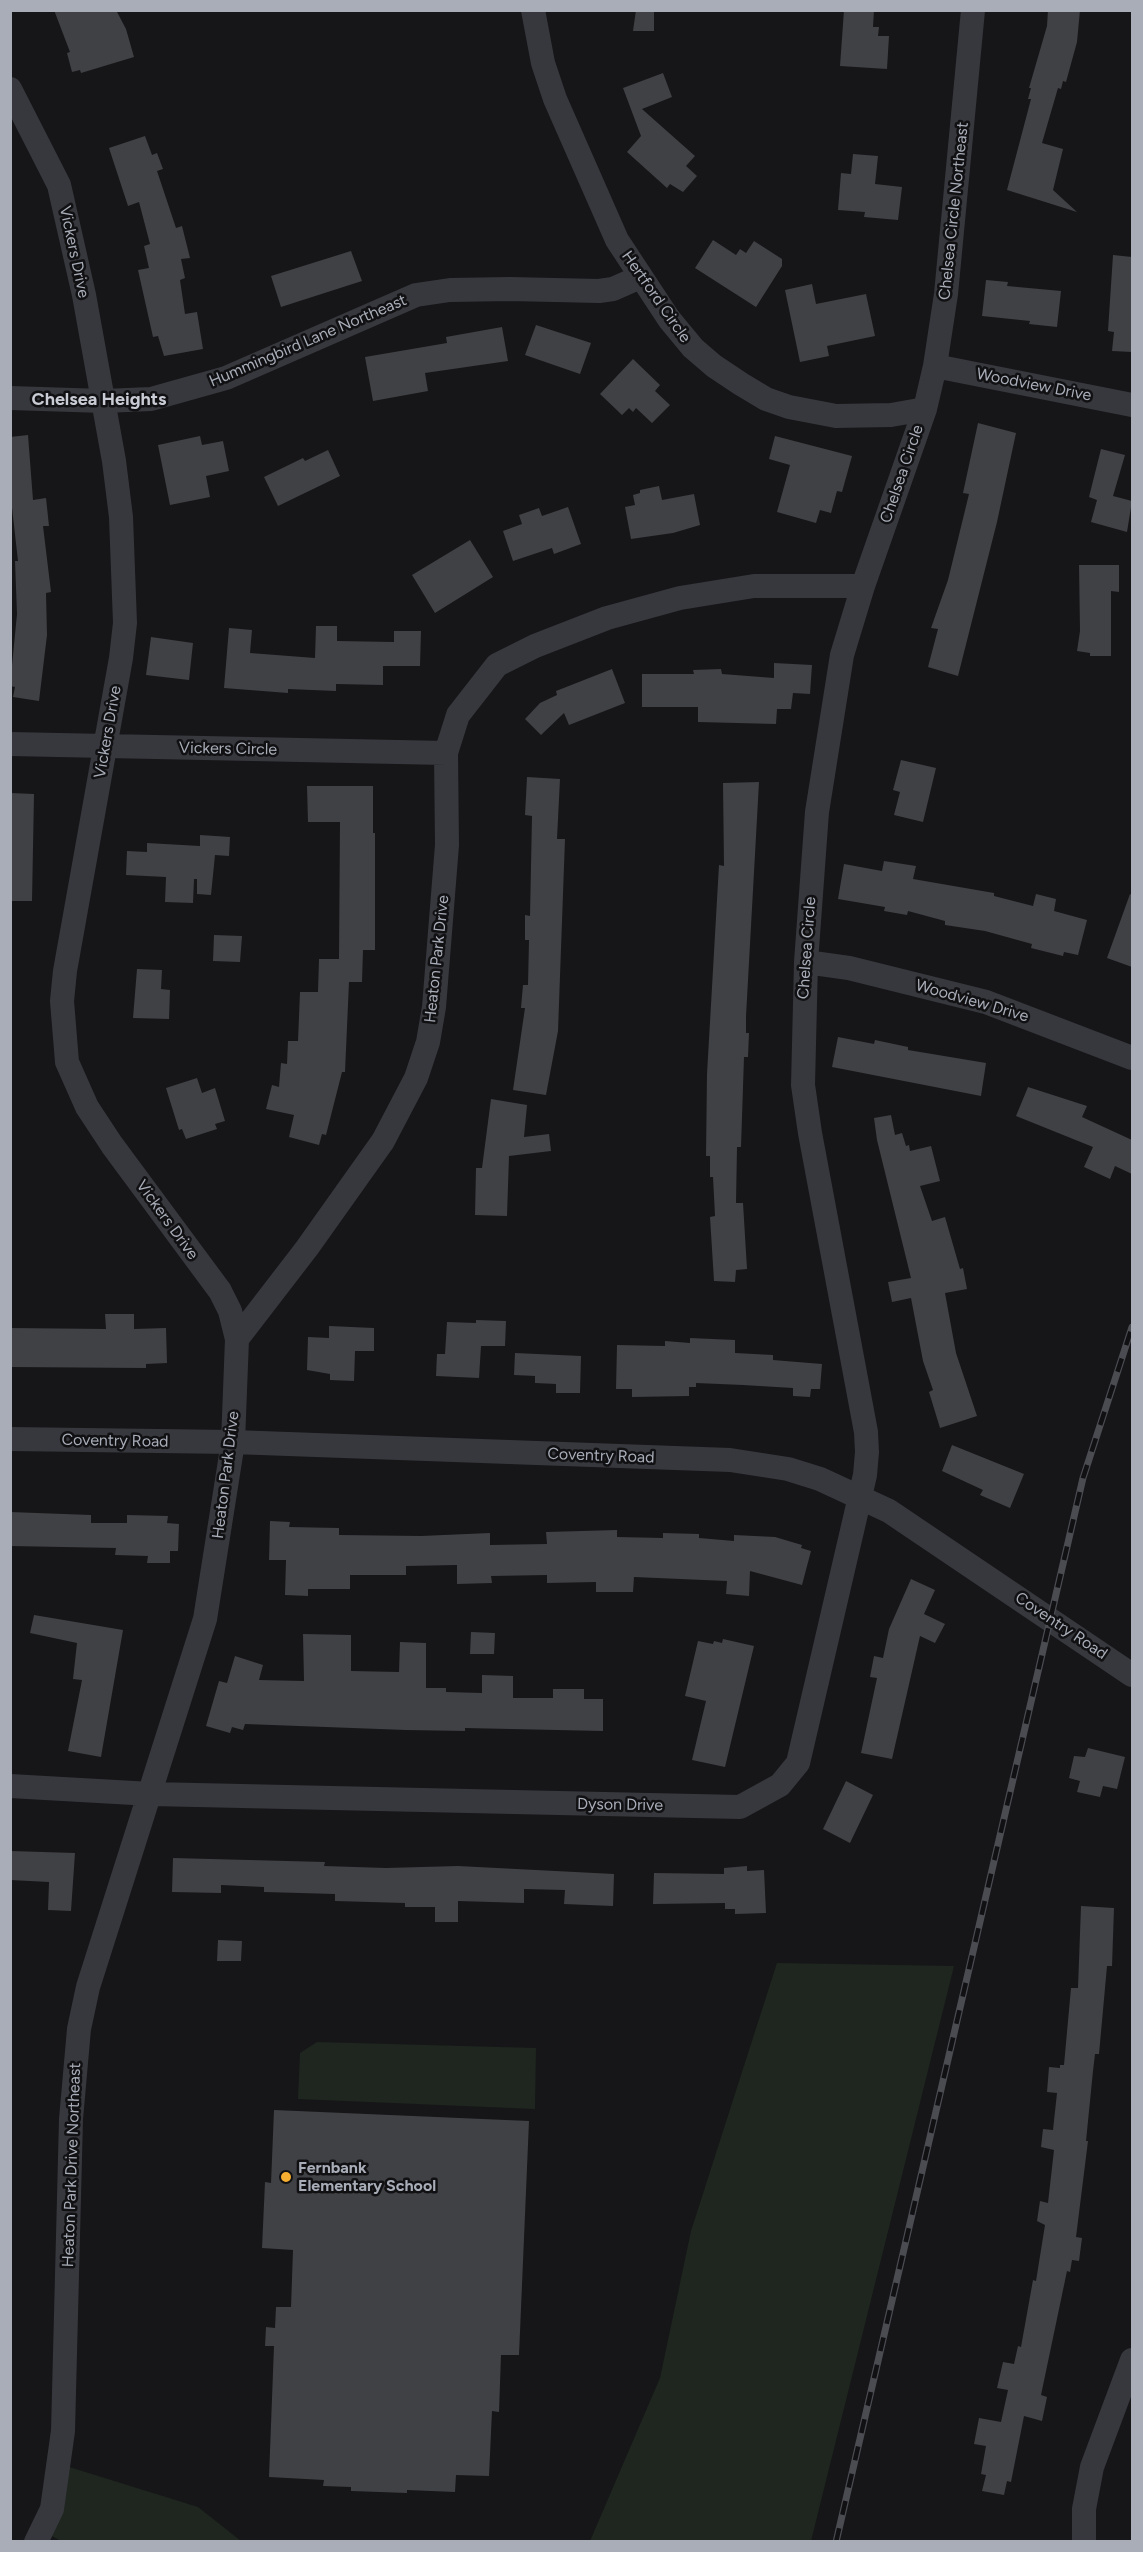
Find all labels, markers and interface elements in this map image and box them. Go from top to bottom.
street label: Chelsea Circle Northeast [935,121,973,301]
street label: Vickers Drive [55,204,93,300]
street label: Hertford Circle [617,247,695,347]
street label: Hummingbird Lane Northeast [206,291,410,391]
street label: Woodview Drive [975,364,1093,406]
district label: Chelsea Heights [32,389,166,411]
street label: Chelsea Circle [876,422,928,526]
street label: Vickers Drive [90,684,126,780]
street label: Vickers Circle [179,739,277,759]
street label: Heaton Park Drive [421,894,453,1024]
street label: Chelsea Circle [794,896,820,1000]
street label: Woodview Drive [913,976,1031,1026]
street label: Vickers Drive [132,1176,202,1264]
street label: Heaton Park Drive [209,1410,243,1540]
street label: Coventry Road [61,1430,169,1452]
street label: Coventry Road [547,1445,655,1467]
street label: Coventry Road [1011,1588,1111,1664]
street label: Dyson Drive [577,1795,663,1815]
street label: Heaton Park Drive Northeast [59,2062,85,2268]
place label: Fernbank Elementary School [298,2158,436,2196]
marker: Fernbank Elementary School [279,2170,293,2184]

